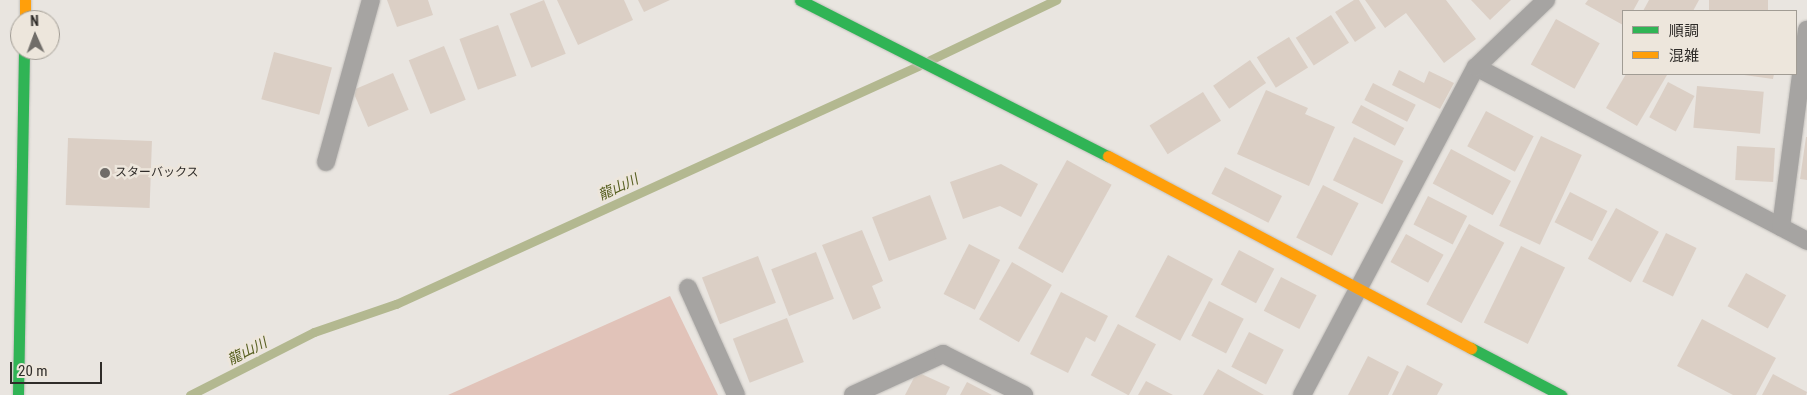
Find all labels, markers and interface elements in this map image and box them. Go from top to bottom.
north arrow [10,10,60,60]
legend [1622,10,1797,75]
text: N [30,13,39,29]
text: 順調 [1669,22,1699,40]
text: 混雑 [1669,47,1699,65]
place label: スターバックス [115,166,199,180]
marker: スターバックス [99,167,111,179]
water label: 龍山川 [595,171,641,203]
water label: 龍山川 [224,334,270,368]
scale bar [12,352,105,384]
text: 20 m [18,362,48,380]

